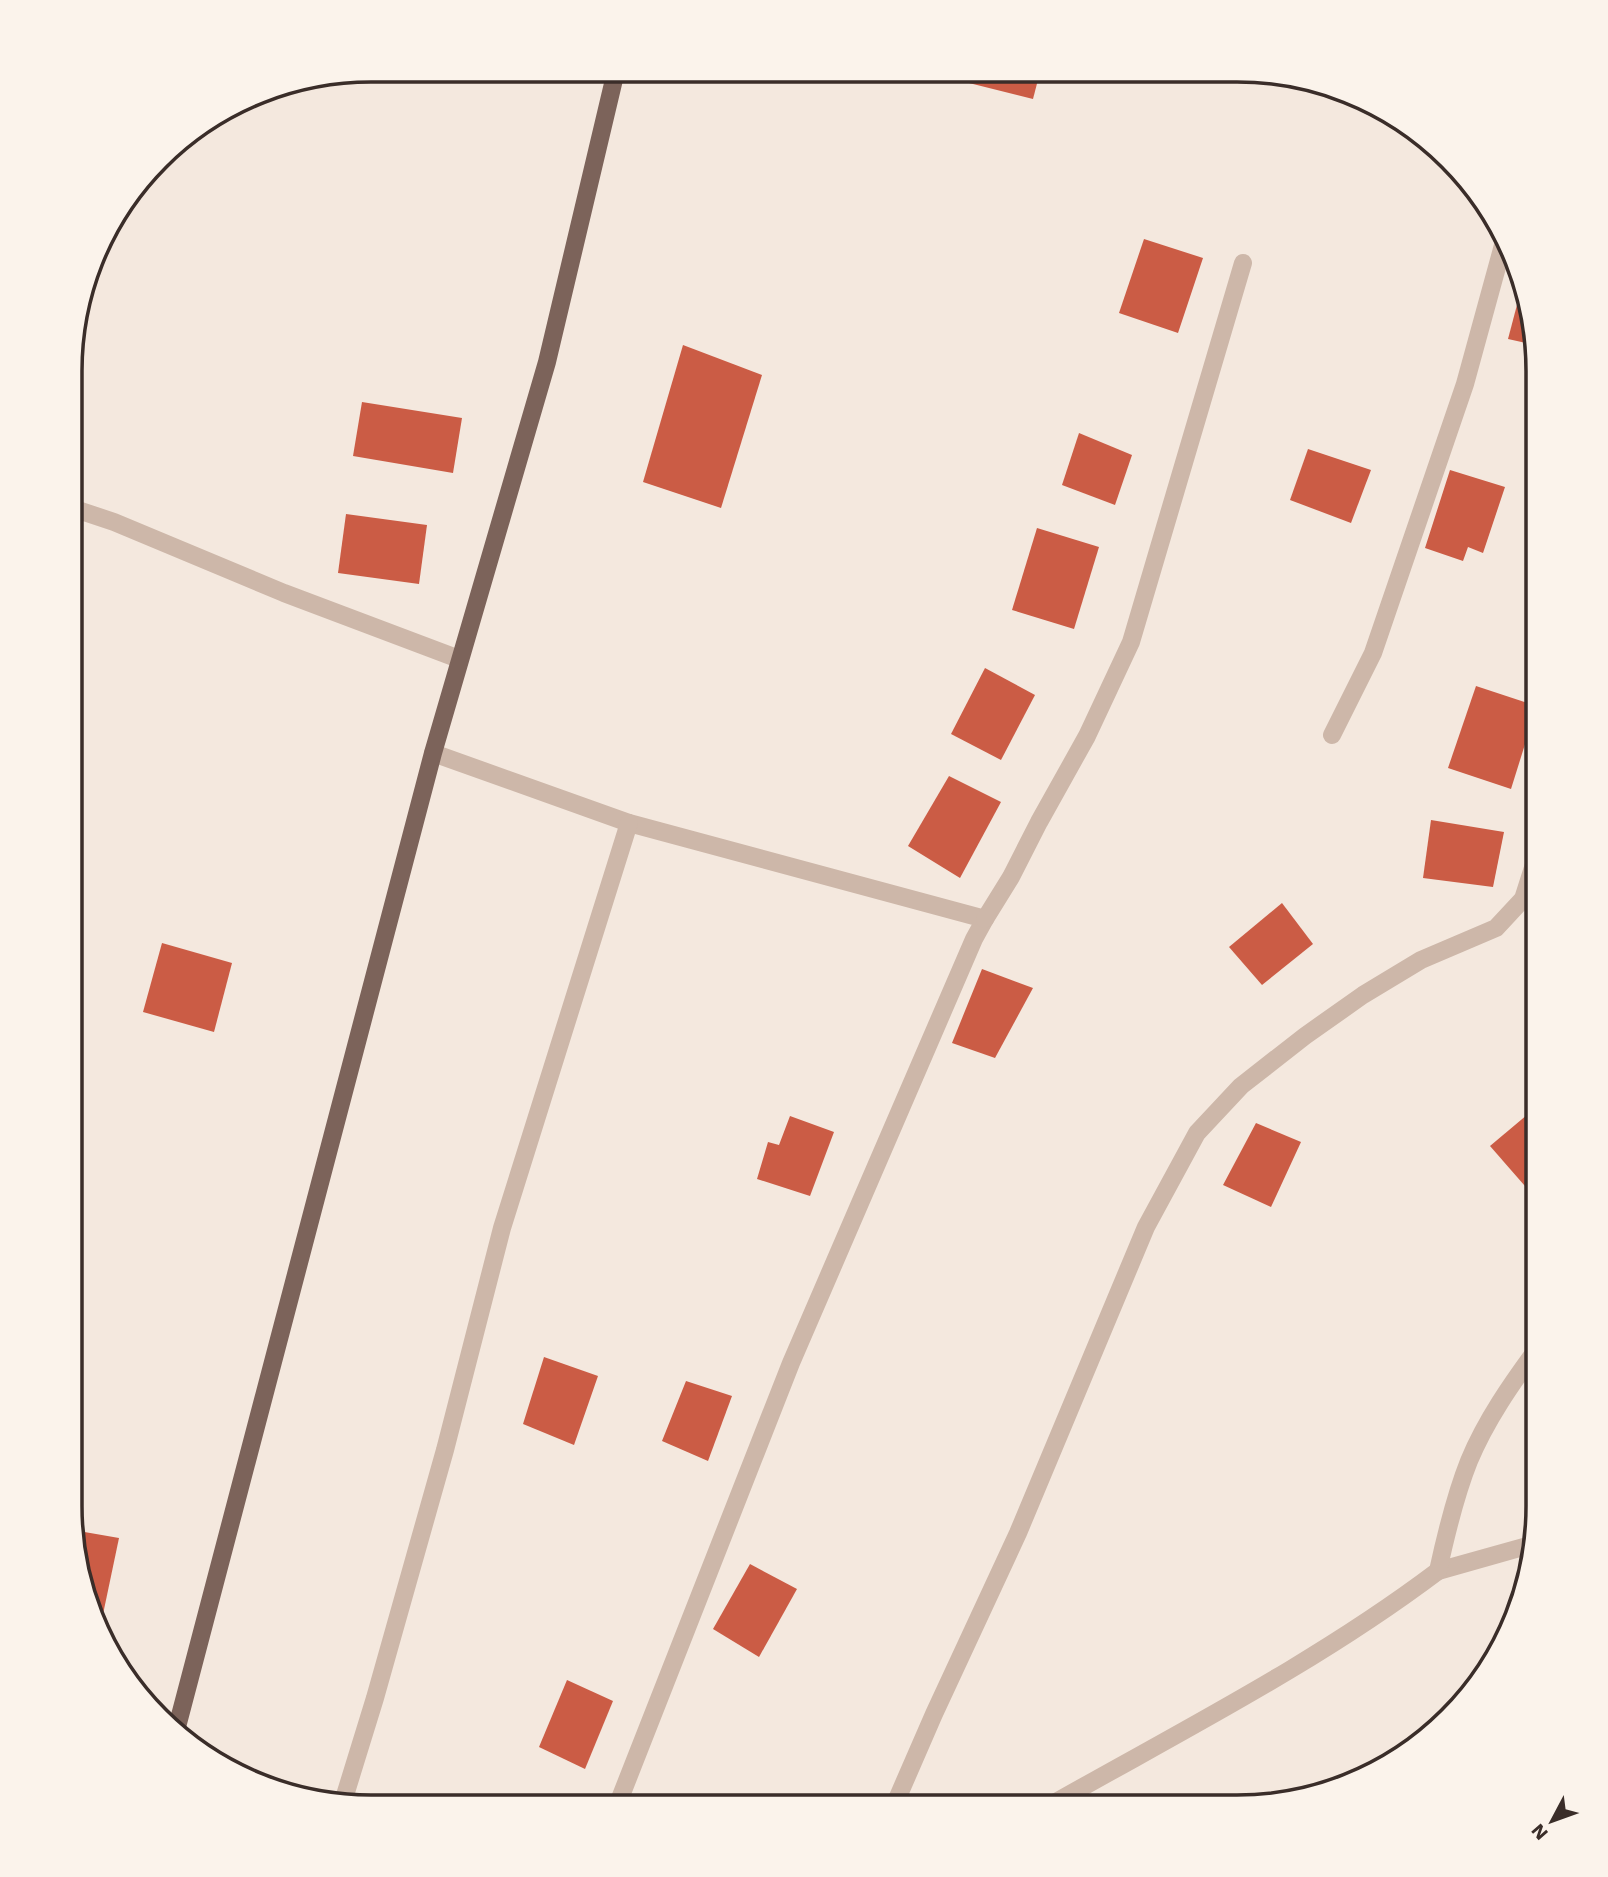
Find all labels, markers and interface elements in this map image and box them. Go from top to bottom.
north arrow [1517,1786,1587,1856]
text: N [1526,1819,1553,1845]

